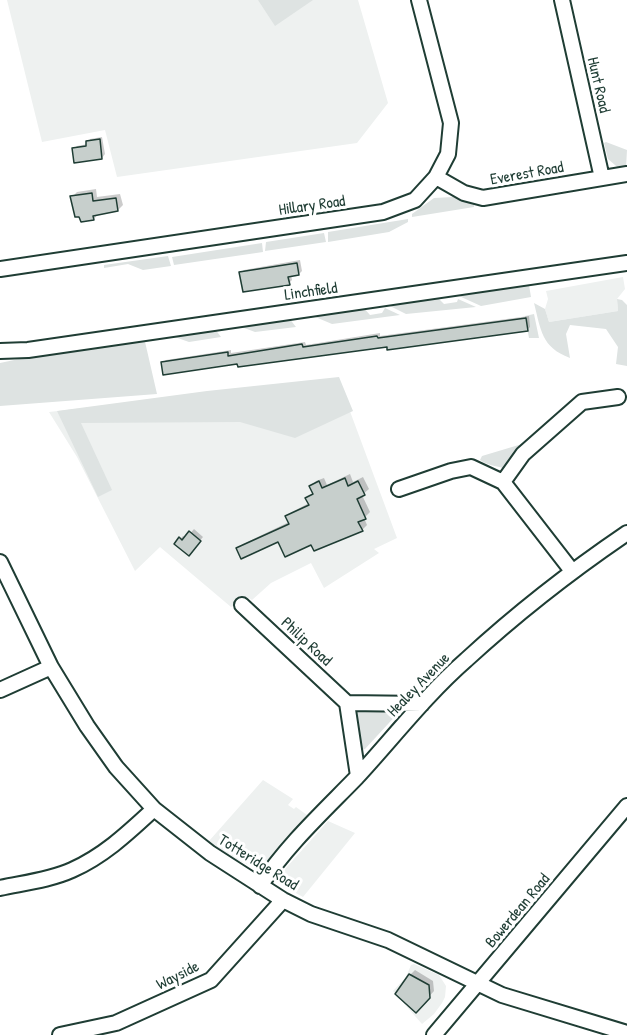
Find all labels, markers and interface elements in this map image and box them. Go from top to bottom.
street label: Hunt Road [582,55,614,115]
street label: Everest Road [489,158,565,190]
street label: Hillary Road [277,192,347,220]
street label: Linchfield [283,279,339,305]
street label: Philip Road [277,614,335,670]
street label: Healey Avenue [384,649,454,721]
street label: Totteridge Road [214,831,302,895]
street label: Bowerdean Road [482,870,554,952]
street label: Wayside [153,957,203,995]

